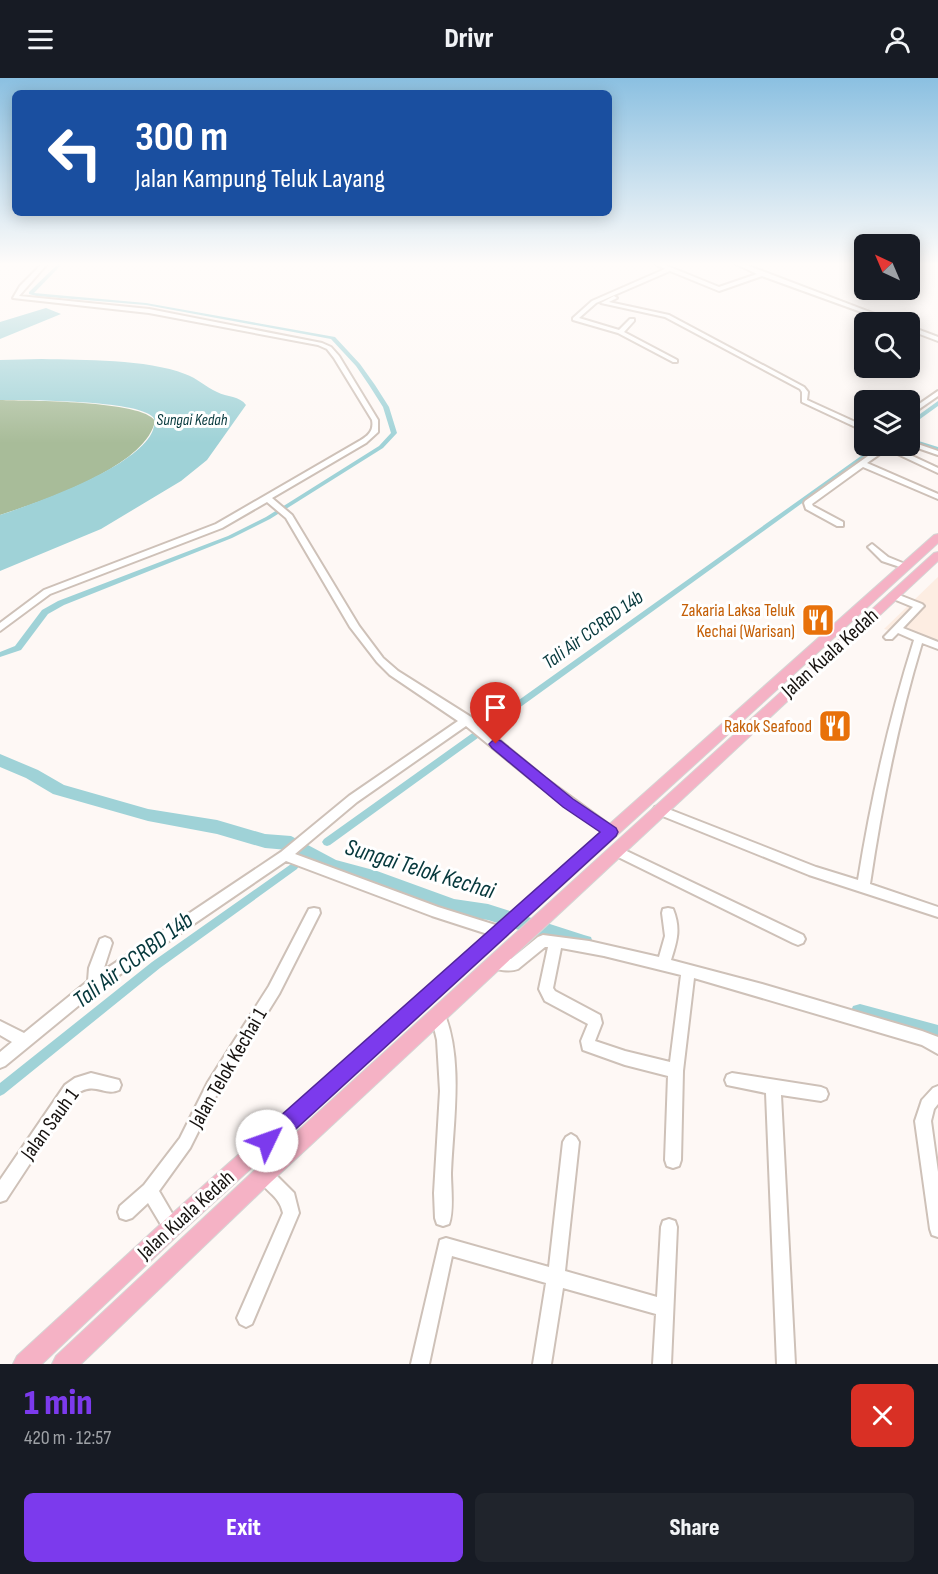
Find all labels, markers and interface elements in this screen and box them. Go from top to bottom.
icon: menu [24,23,57,56]
text: Drivr [445,23,493,55]
icon: person [881,23,914,56]
text: 300 m [135,112,228,163]
icon: left [36,114,114,192]
text: Jalan Kampung Teluk Layang [135,163,385,195]
north arrow [854,234,920,300]
map controls [854,234,920,456]
button: search [854,312,920,378]
button: layers [854,390,920,456]
water label: Sungai Kedah [156,411,228,430]
water label: Tali Air CCRBD 14b [538,585,648,675]
place label: Zakaria Laksa Teluk Kechai (Warisan) [681,600,795,642]
restaurant icon: Zakaria Laksa Teluk Kechai (Warisan) [800,602,836,638]
street label: Jalan Kuala Kedah [776,603,884,704]
pin [470,682,521,744]
icon: arrive [479,691,512,724]
restaurant icon: Rakok Seafood [817,708,853,744]
place label: Rakok Seafood [724,716,812,737]
water label: Sungai Telok Kechai [342,832,499,906]
water label: Tali Air CCRBD 14b [67,905,199,1015]
street label: Jalan Telok Kechai 1 [183,1003,273,1133]
street label: Jalan Sauh 1 [15,1083,85,1165]
position arrow [235,1109,299,1173]
street label: Jalan Kuala Kedah [132,1165,240,1266]
text: 1 min [24,1382,92,1425]
button: close [851,1384,914,1447]
text: 420 m · 12:57 [24,1426,111,1450]
button: Exit [24,1493,463,1562]
button: Share [475,1493,914,1562]

